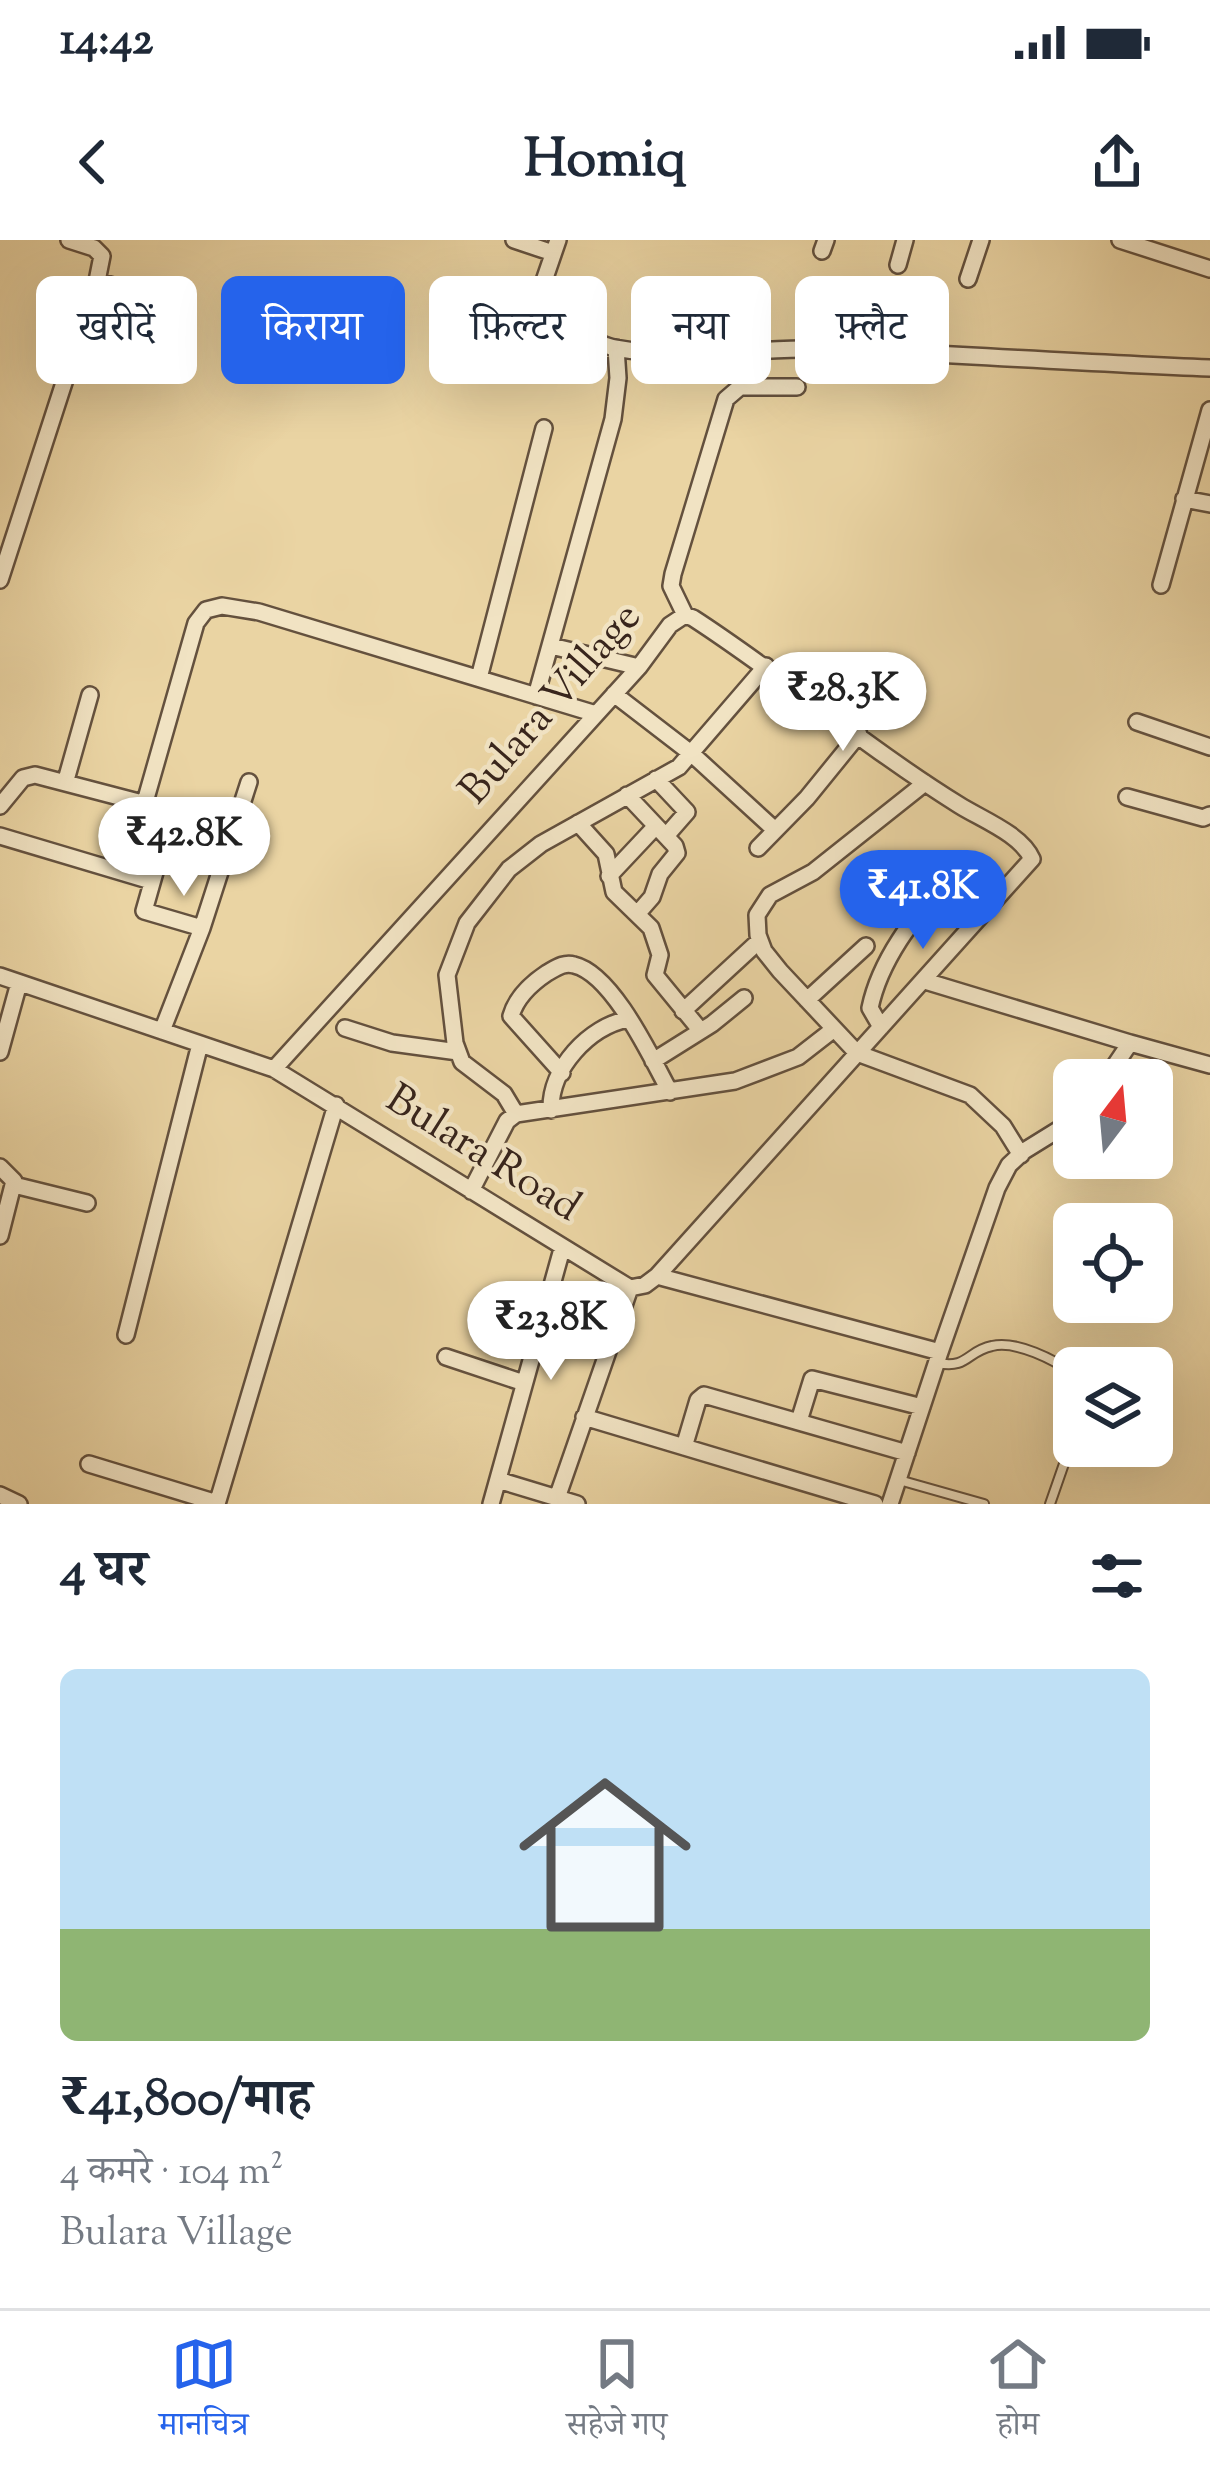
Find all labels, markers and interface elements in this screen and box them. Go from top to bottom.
text: 14:42 [60,10,153,75]
text: Homiq [524,123,686,201]
icon: back [60,129,126,195]
icon: share [1084,129,1150,195]
chip: खरीदें [36,276,197,384]
chip: किराया [221,276,405,384]
chip: फ़िल्टर [429,276,607,384]
chip: नया [631,276,771,384]
chip: फ़्लैट [795,276,949,384]
street label: Bulara Village [447,591,657,819]
pin: ₹28.3K [745,652,941,754]
text: ₹28.3K [786,663,900,719]
pin: ₹42.8K [86,797,282,899]
text: ₹42.8K [125,808,243,864]
pin: ₹41.8K [825,850,1021,952]
text: ₹41.8K [867,861,979,917]
north arrow [1053,1059,1173,1179]
map controls [1053,1059,1173,1467]
street label: Bulara Road [373,1071,591,1239]
button: locate [1053,1203,1173,1323]
pin: ₹23.8K [453,1281,649,1383]
text: ₹23.8K [494,1292,608,1348]
button: layers [1053,1347,1173,1467]
text: 4 घर [60,1536,147,1609]
icon: filters [1084,1543,1150,1609]
icon: home [497,1747,713,1963]
text: ₹41,800/माह [60,2065,312,2138]
text: 4 कमरे · 104 m² [60,2146,283,2202]
text: Bulara Village [60,2207,293,2263]
tab: मानचित्र [159,2331,248,2456]
tab: सहेजे गए [566,2331,667,2456]
tab: होम [985,2331,1051,2456]

